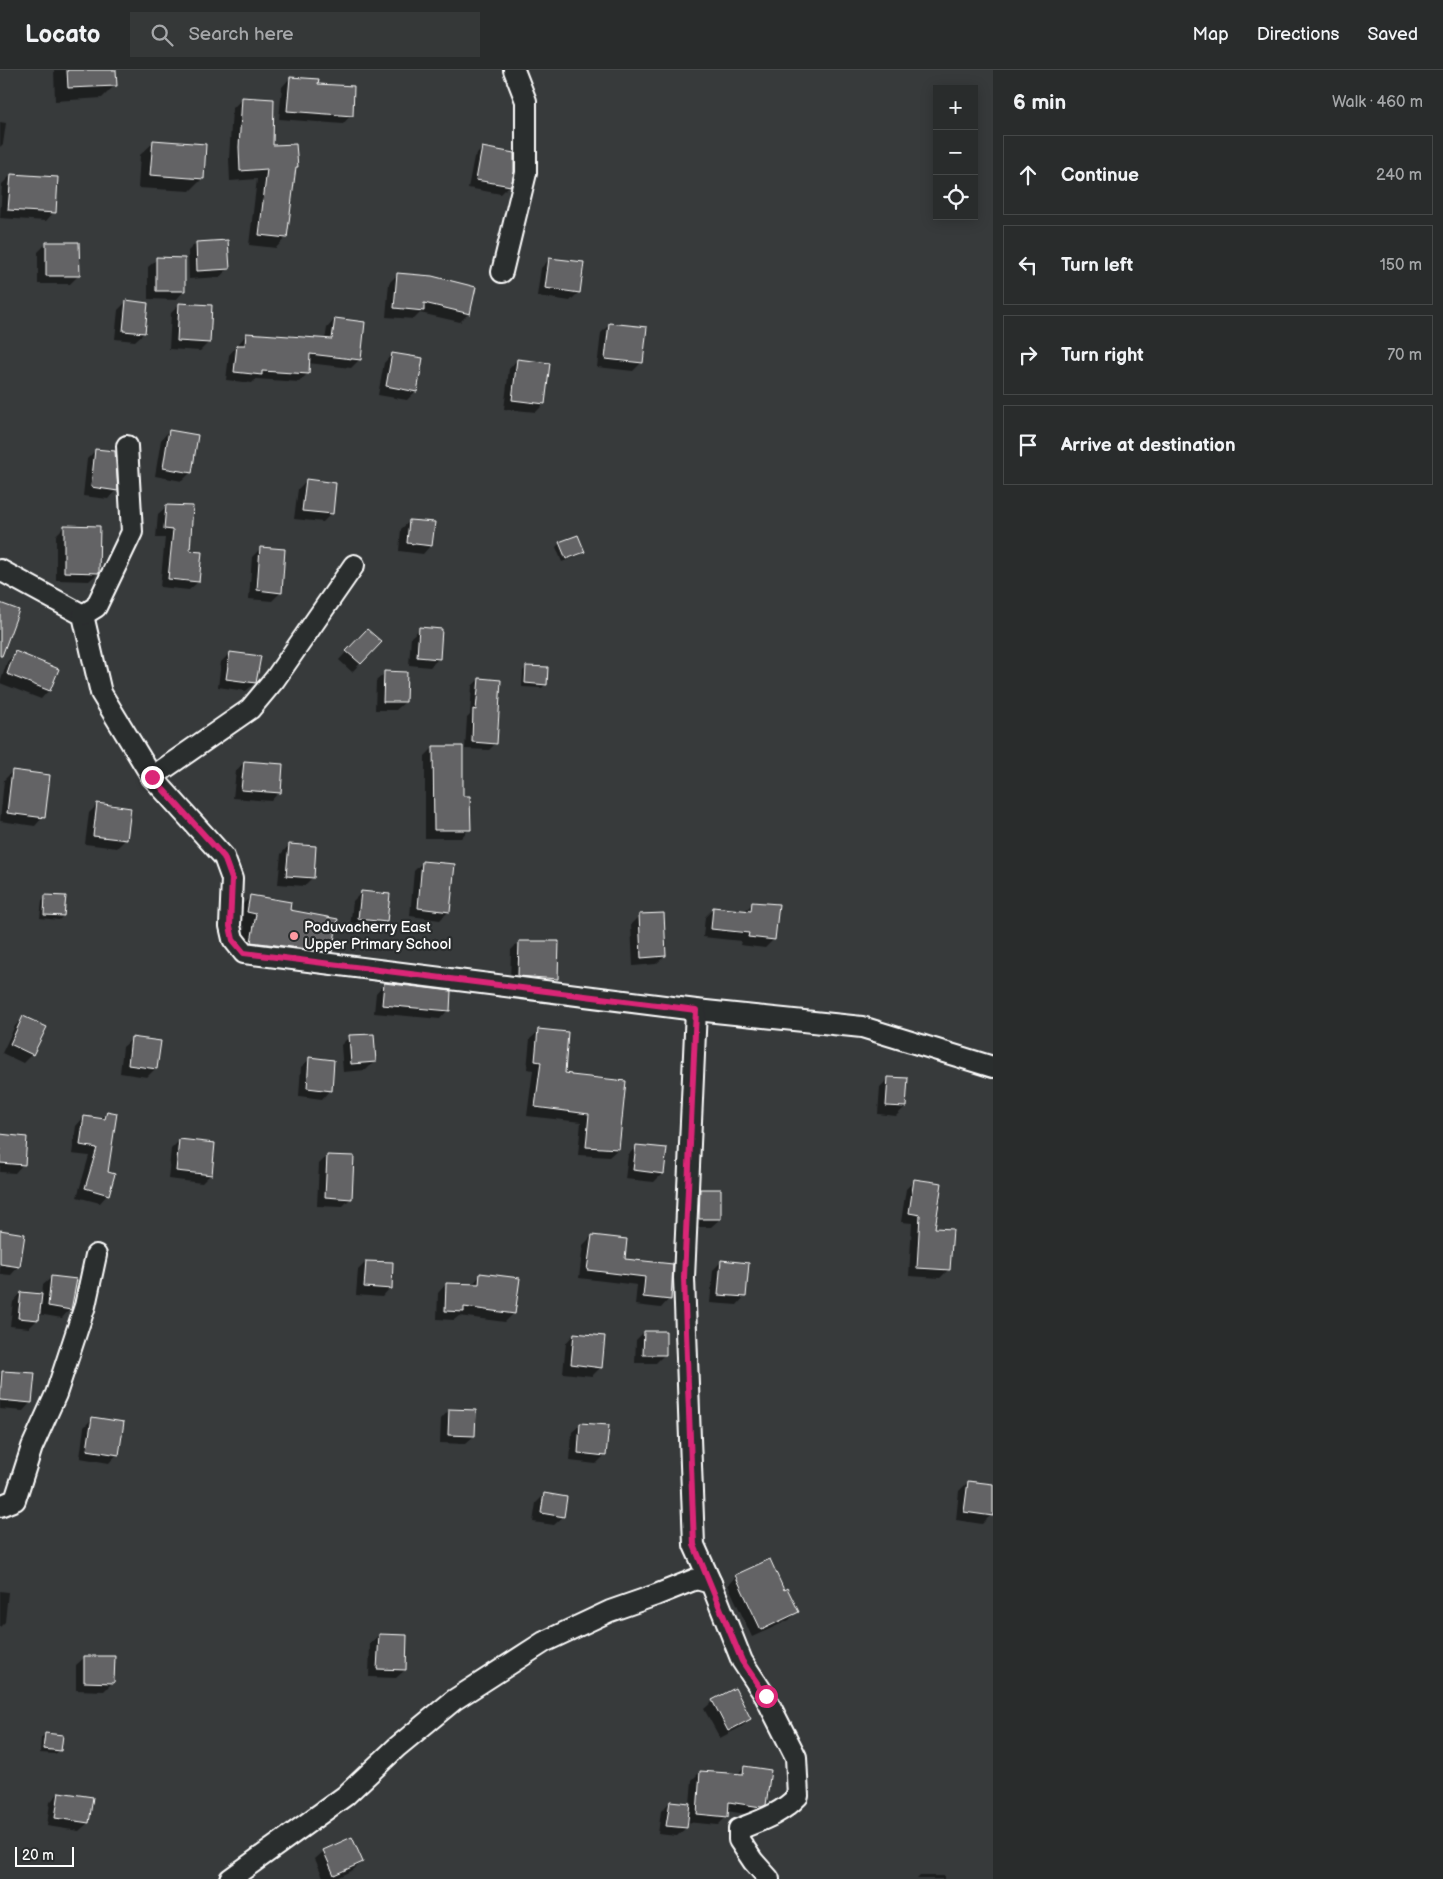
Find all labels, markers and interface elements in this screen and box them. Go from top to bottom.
search box [130,12,480,57]
text: Locato [25,20,100,49]
icon: search [148,21,176,49]
text: Search here [188,23,294,46]
text: Map [1193,24,1229,45]
text: Directions [1257,24,1339,45]
text: Saved [1367,24,1418,45]
map controls [933,85,978,220]
button: + [933,85,978,130]
text: 6 min [1013,90,1066,115]
text: Walk · 460 m [1332,93,1423,112]
button: − [933,130,978,175]
icon: ahead [1014,161,1042,189]
text: Continue [1061,164,1139,187]
text: 240 m [1376,166,1422,185]
button: locate [933,175,978,220]
icon: left [1014,251,1042,279]
text: Turn left [1061,254,1133,277]
text: 150 m [1380,256,1422,275]
icon: right [1014,341,1042,369]
text: Turn right [1061,344,1144,367]
text: 70 m [1387,346,1422,365]
icon: arrive [1014,431,1042,459]
text: Arrive at destination [1061,434,1236,457]
route end [141,766,164,789]
place label: Poduvacherry East Upper Primary School [304,918,451,954]
marker: Poduvacherry East Upper Primary School [288,930,300,942]
route start [755,1685,778,1708]
scale bar [15,1844,74,1867]
text: 20 m [22,1847,54,1864]

